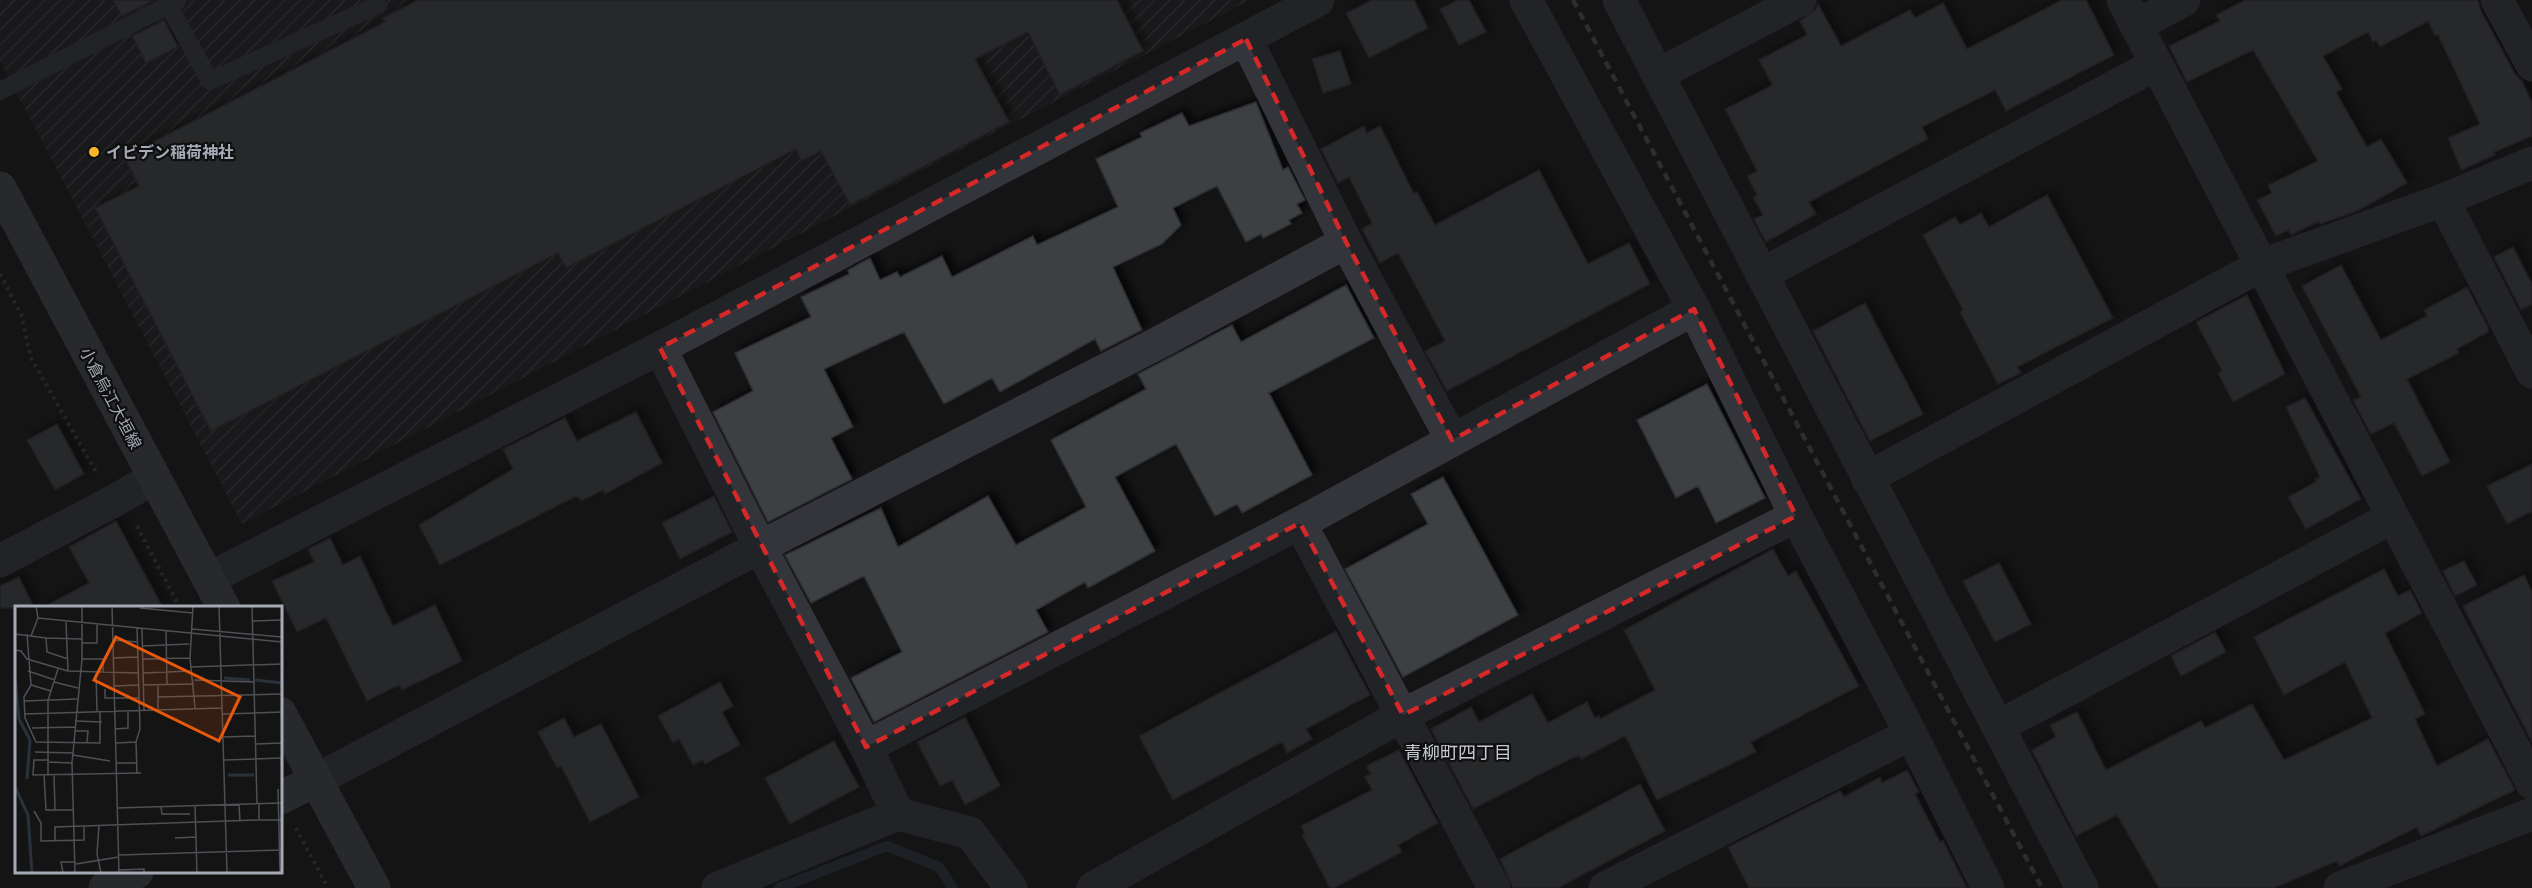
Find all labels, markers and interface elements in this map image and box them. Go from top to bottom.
place label: イビデン稲荷神社 [106,143,234,161]
marker: イビデン稲荷神社 [87,145,101,159]
street label: 小倉烏江大垣線 [77,344,145,452]
inset map [15,606,282,873]
district label: 青柳町四丁目 [1404,742,1512,762]

